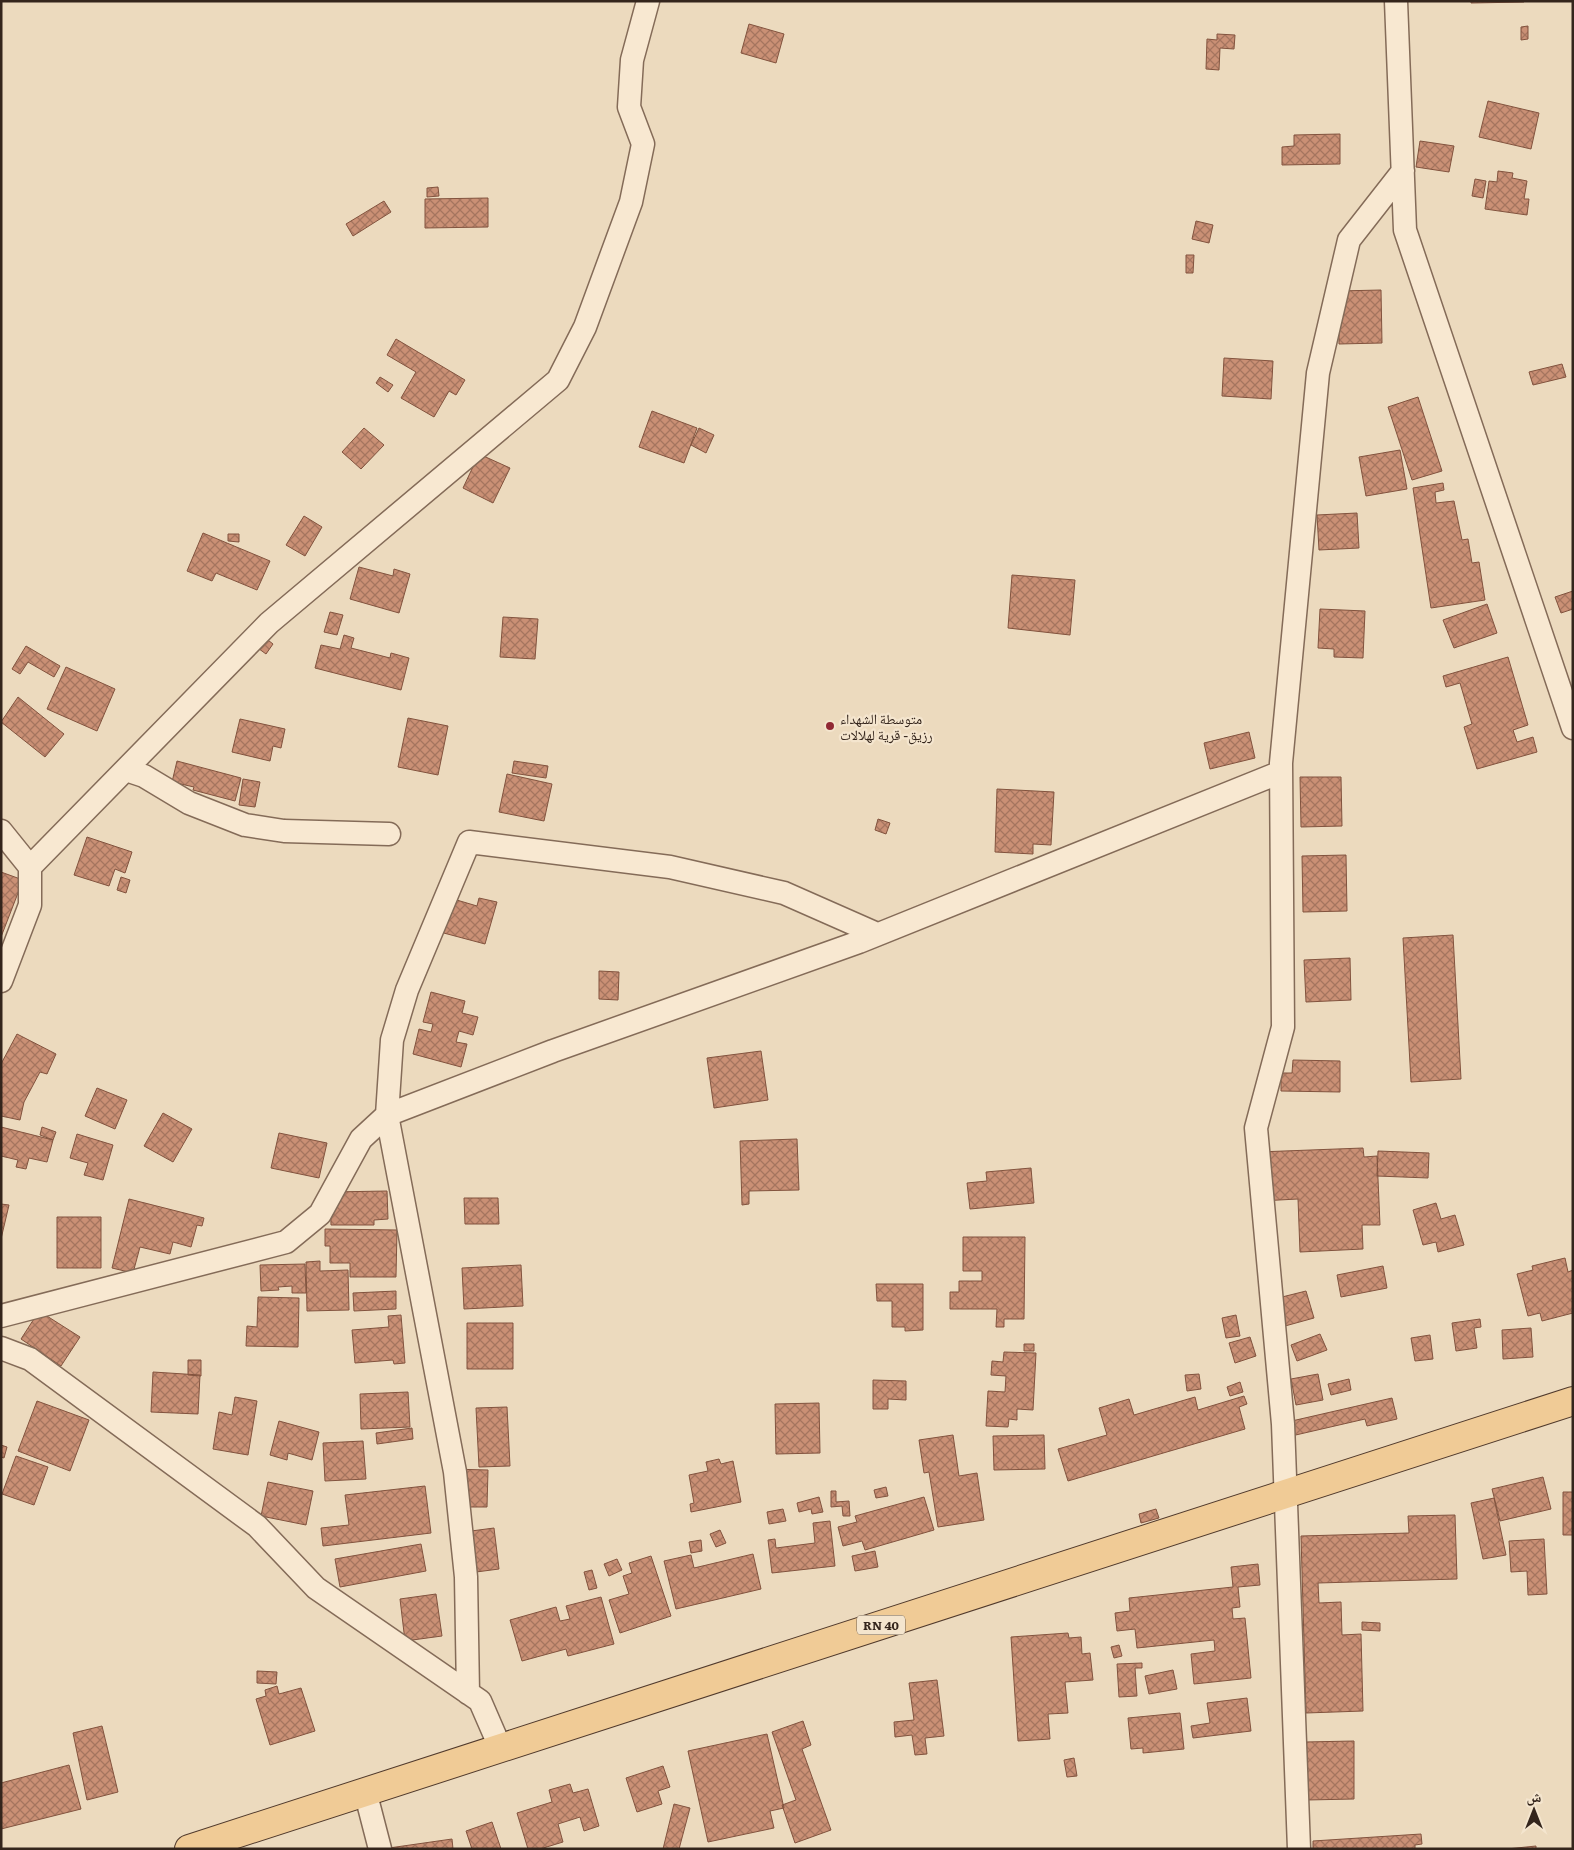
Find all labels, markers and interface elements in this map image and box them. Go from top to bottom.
place label: متوسطة الشهداء رزيق- قرية لهلالات [840,708,933,745]
marker: متوسطة الشهداء رزيق- قرية لهلالات [824,720,836,732]
road number: RN 40 [857,1616,905,1634]
north arrow [1509,1785,1559,1835]
text: ش [1527,1786,1542,1806]

